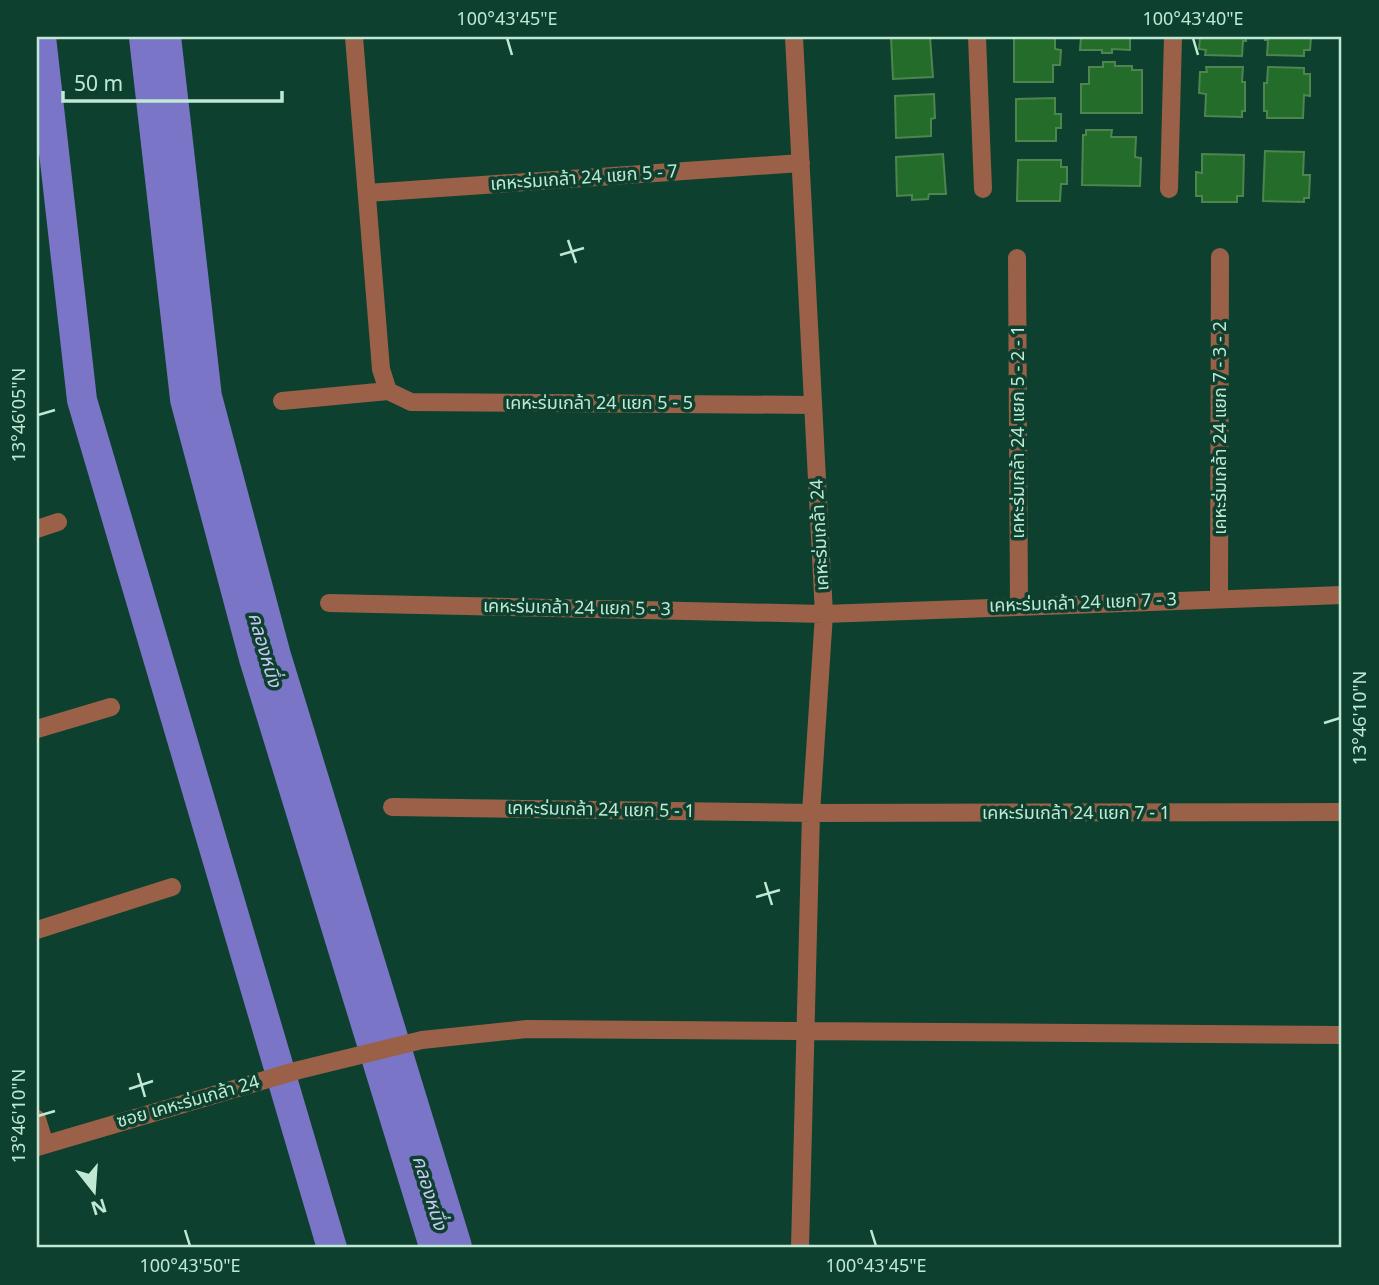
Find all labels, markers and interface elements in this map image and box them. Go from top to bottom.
text: 100°43'45"E [456,6,558,33]
text: 100°43'40"E [1142,6,1244,33]
scale bar [63,60,282,104]
text: 50 m [74,69,123,100]
street label: เคหะร่มเกล้า 24 แยก 5 - 7 [489,158,679,198]
street label: เคหะร่มเกล้า 24 แยก 7 - 3 - 2 [1207,321,1234,535]
street label: เคหะร่มเกล้า 24 แยก 5 - 2 - 1 [1005,325,1032,539]
text: 13°46'05"N [6,368,33,462]
street label: เคหะร่มเกล้า 24 แยก 5 - 5 [505,390,693,417]
street label: เคหะร่มเกล้า 24 [804,479,836,591]
street label: เคหะร่มเกล้า 24 แยก 7 - 3 [989,586,1177,620]
street label: เคหะร่มเกล้า 24 แยก 5 - 3 [483,593,671,623]
water label: คลองหนึ่ง [239,609,289,692]
text: 13°46'10"N [1347,671,1374,765]
street label: เคหะร่มเกล้า 24 แยก 5 - 1 [507,795,695,825]
street label: เคหะร่มเกล้า 24 แยก 7 - 1 [982,800,1170,827]
text: 13°46'10"N [6,1069,33,1163]
street label: ซอย เคหะร่มเกล้า 24 [113,1069,263,1135]
water label: คลองหนึ่ง [404,1152,454,1235]
north arrow [60,1156,130,1226]
text: N [87,1190,110,1222]
text: 100°43'50"E [139,1253,241,1280]
text: 100°43'45"E [825,1253,927,1280]

